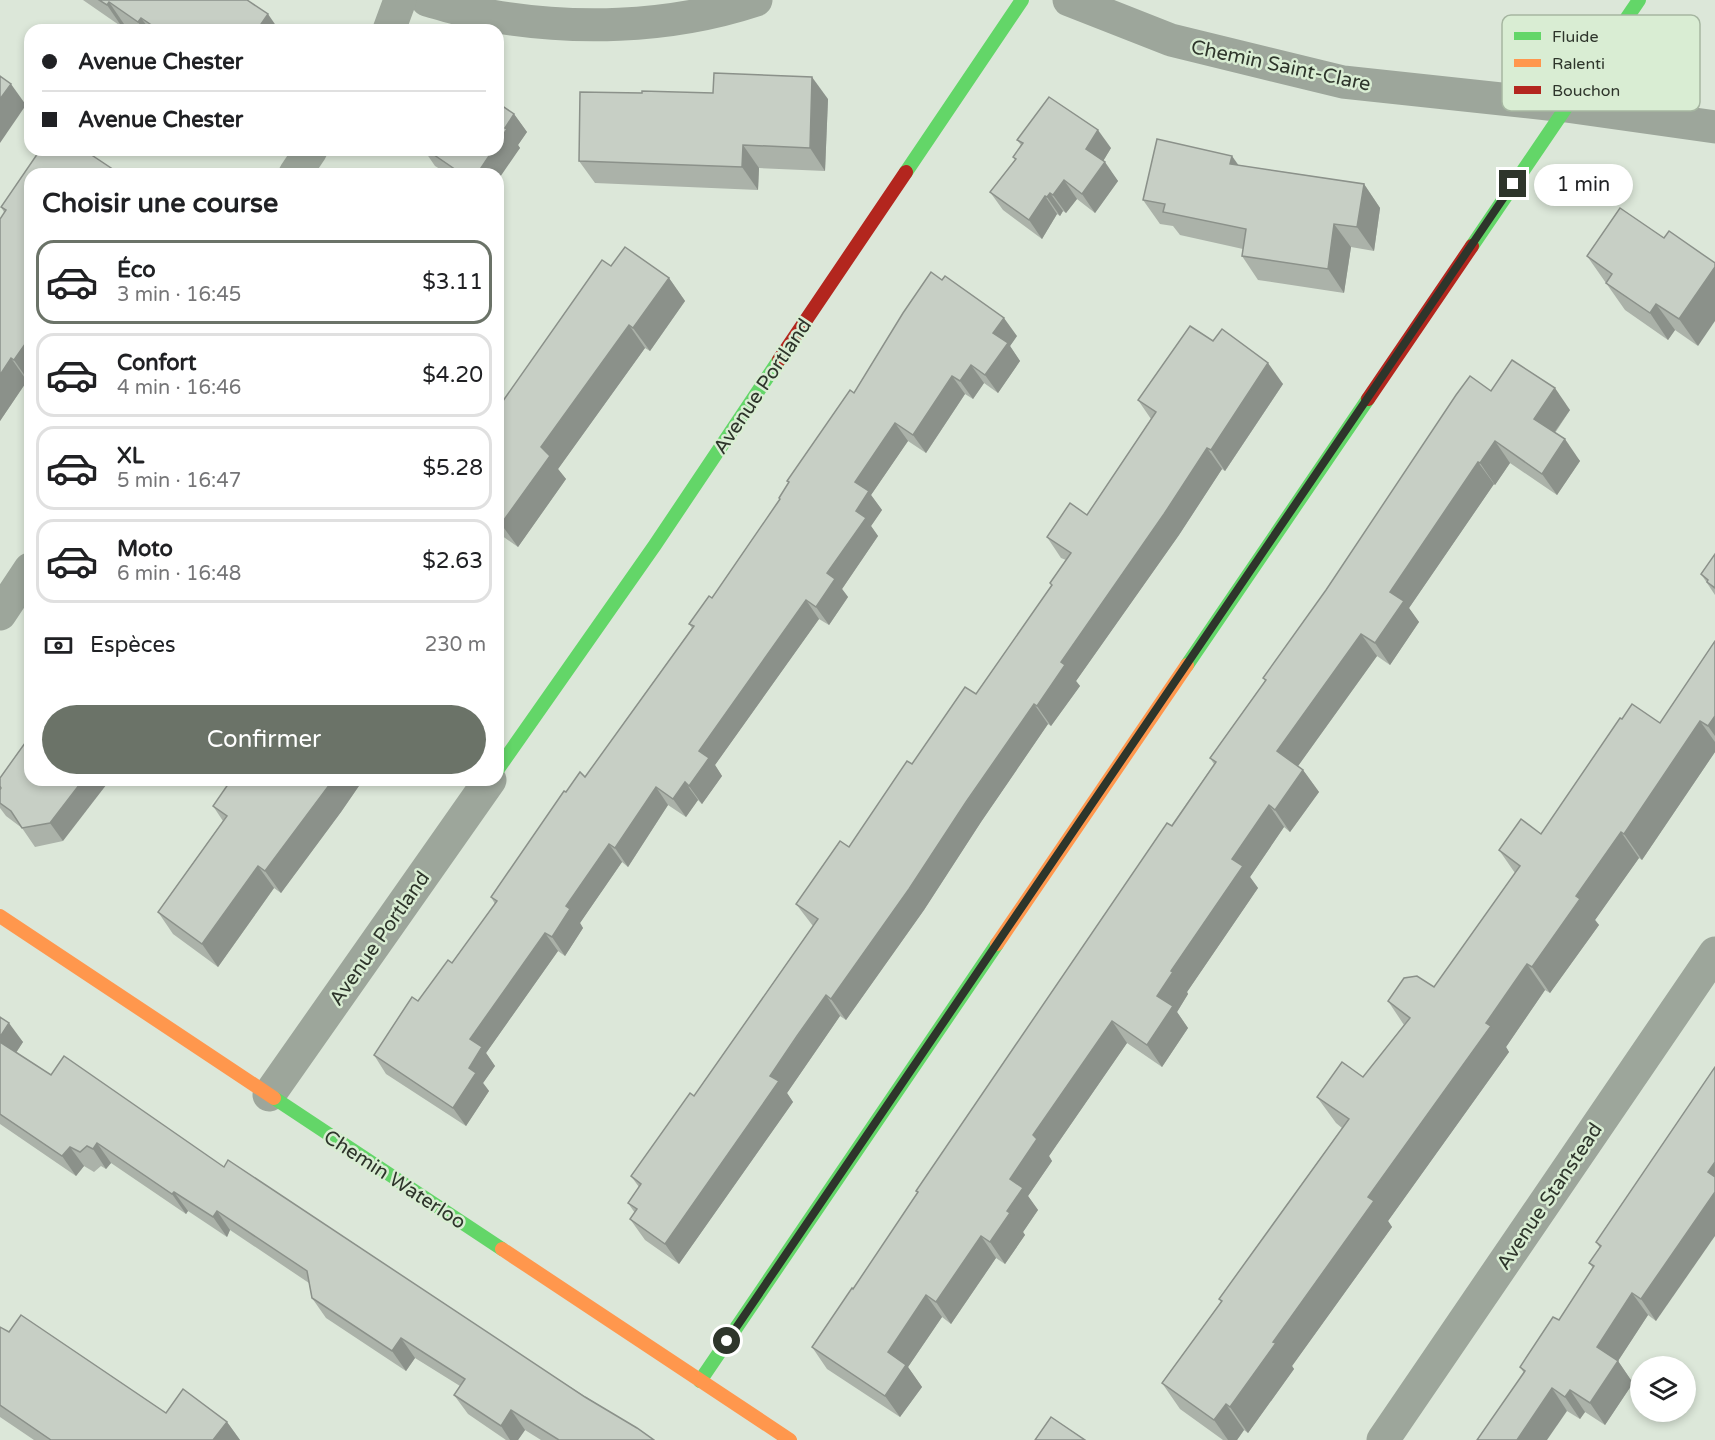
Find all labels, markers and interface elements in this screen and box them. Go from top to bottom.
legend [1502,15,1700,111]
text: Fluide [1552,27,1598,47]
street label: Chemin Saint-Clare [1189,35,1373,97]
text: Avenue Chester [78,49,243,75]
text: Ralenti [1552,54,1605,74]
text: Bouchon [1552,81,1620,101]
text: Avenue Chester [78,107,243,133]
callout: 1 min [1534,163,1633,205]
route end [1499,170,1526,197]
text: 1 min [1557,173,1610,197]
text: Choisir une course [42,187,278,220]
icon: car [45,255,99,309]
text: Éco [117,257,156,283]
text: $3.11 [422,269,483,295]
text: 3 min · 16:45 [117,283,241,307]
street label: Avenue Portland [709,314,817,459]
icon: car [45,348,99,402]
text: Confort [117,350,196,376]
text: $4.20 [422,362,483,388]
text: 4 min · 16:46 [117,376,241,400]
icon: car [45,441,99,495]
text: XL [117,443,144,469]
text: $5.28 [422,455,483,481]
text: 5 min · 16:47 [117,469,241,493]
icon: car [45,534,99,588]
text: Moto [117,536,173,562]
text: $2.63 [422,548,483,574]
text: 6 min · 16:48 [117,562,241,586]
icon: cash [42,629,75,662]
text: Espèces [90,632,175,658]
text: 230 m [425,633,486,657]
button: Confirmer [42,705,486,774]
street label: Avenue Portland [325,867,435,1010]
street label: Avenue Stanstead [1492,1119,1608,1275]
street label: Chemin Waterloo [319,1125,470,1235]
route start [713,1327,740,1354]
map controls [1630,1356,1696,1422]
button: layers [1630,1356,1696,1422]

